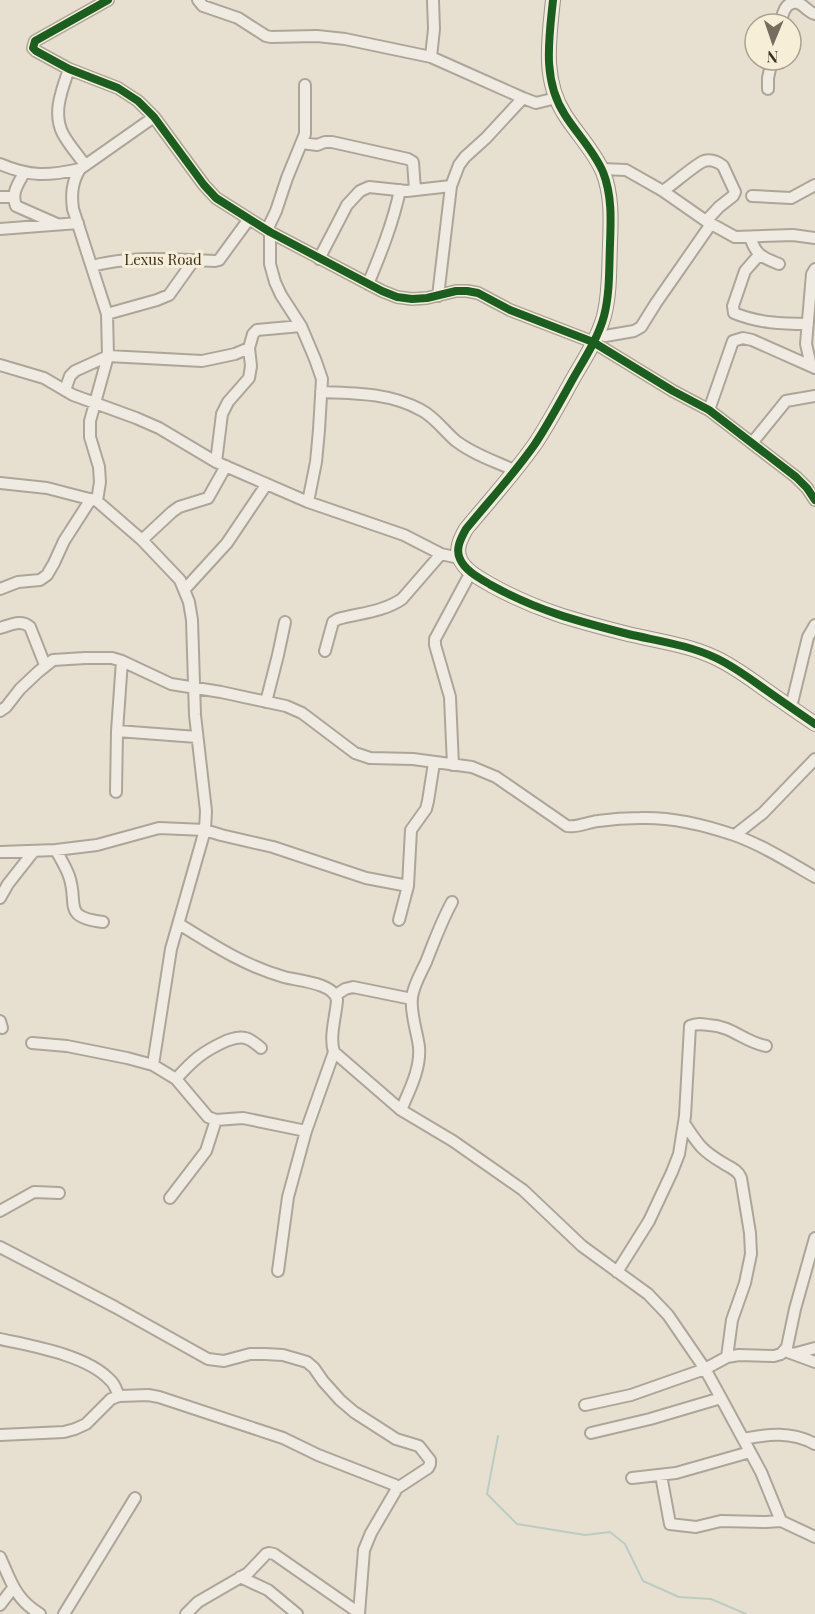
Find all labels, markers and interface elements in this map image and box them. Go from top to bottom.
north arrow [743,12,803,72]
text: N [766,47,779,68]
street label: Lexus Road [124,249,202,269]

